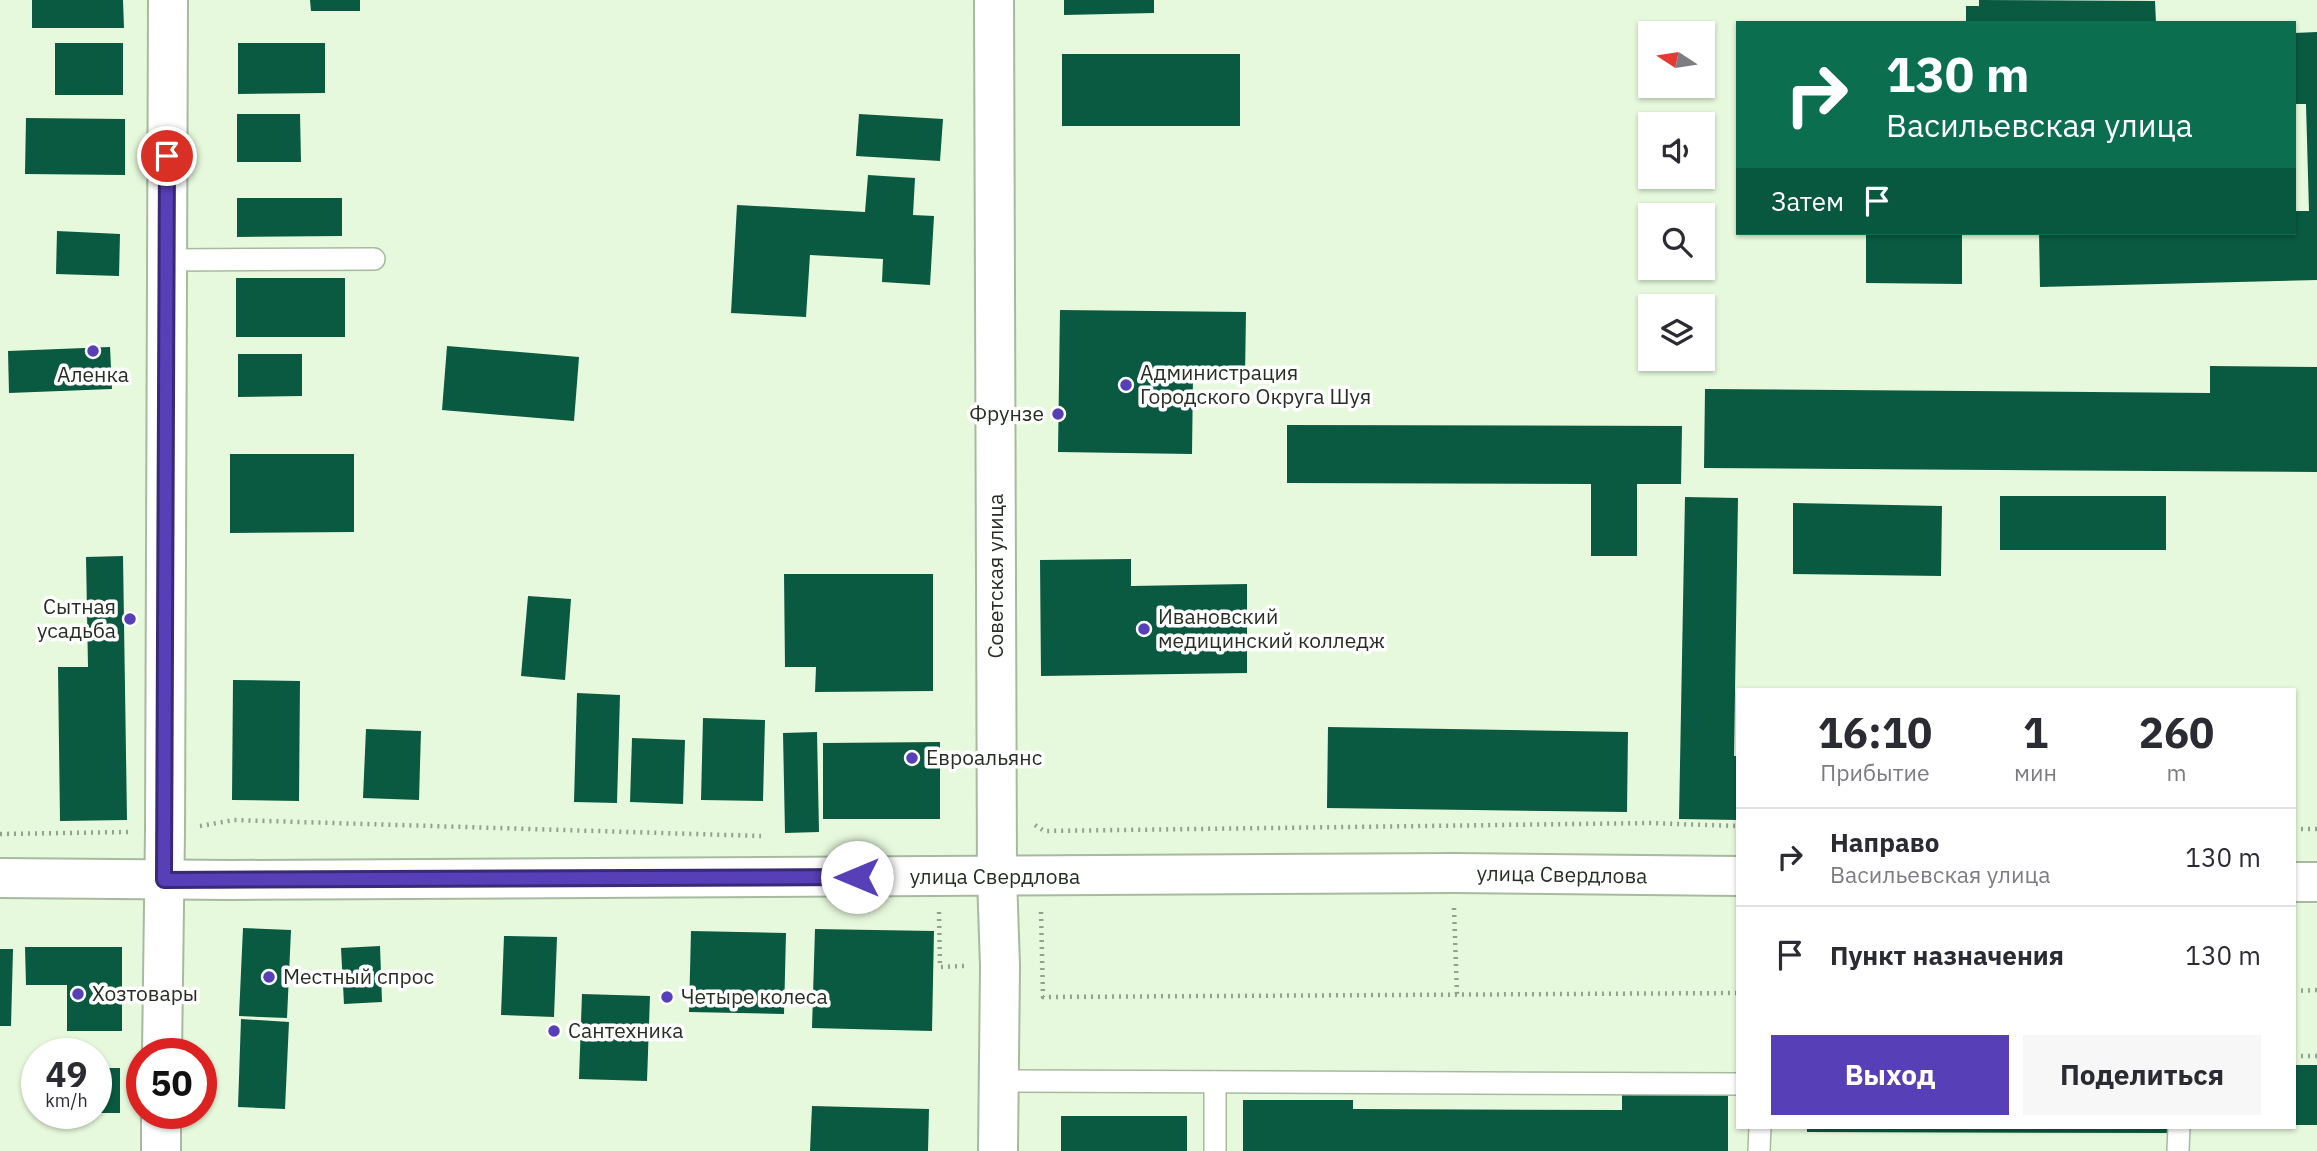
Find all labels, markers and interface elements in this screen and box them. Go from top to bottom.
north arrow [1638,21,1715,98]
map controls [1638,21,1715,371]
text: 130 m [1886,42,2030,105]
icon: right [1771,49,1862,140]
text: Васильевская улица [1886,104,2193,146]
button: sound [1638,112,1715,189]
pin [137,126,197,186]
icon: arrive [148,137,186,175]
icon: arrive [1858,182,1896,220]
text: Затем [1771,184,1844,218]
button: search [1638,203,1715,280]
button: layers [1638,294,1715,371]
marker: Аленка [85,343,101,359]
place label: Администрация Городского Округа Шуя [1140,358,1371,410]
place label: Аленка [57,360,129,388]
marker: Администрация Городского Округа Шуя [1118,377,1134,393]
place label: Фрунзе [969,399,1044,427]
marker: Фрунзе [1050,406,1066,422]
street label: Советская улица [981,494,1009,658]
place label: Сытная усадьба [37,592,116,644]
place label: Ивановский медицинский колледж [1158,602,1385,654]
marker: Сытная усадьба [122,611,138,627]
marker: Ивановский медицинский колледж [1136,621,1152,637]
text: 16:10 [1818,705,1932,760]
text: 1 [2023,705,2048,760]
text: 260 [2139,705,2214,760]
place label: Евроальянс [926,743,1042,771]
marker: Евроальянс [904,750,920,766]
text: Прибытие [1820,757,1930,787]
text: мин [2014,757,2057,787]
text: m [2166,757,2187,787]
text: Направо [1830,825,1939,859]
icon: right [1771,838,1809,876]
position arrow [820,840,894,914]
text: 130 m [2185,840,2261,874]
street label: улица Свердлова [1476,859,1648,889]
text: Васильевская улица [1830,859,2051,889]
street label: улица Свердлова [910,862,1080,890]
icon: arrive [1771,936,1809,974]
text: Пункт назначения [1830,938,2064,972]
text: 130 m [2185,938,2261,972]
place label: Местный спрос [283,962,434,990]
marker: Местный спрос [261,969,277,985]
place label: Хозтовары [92,979,198,1007]
place label: Четыре колеса [681,982,828,1010]
marker: Хозтовары [70,986,86,1002]
marker: Четыре колеса [659,989,675,1005]
place label: Сантехника [568,1016,683,1044]
marker: Сантехника [546,1023,562,1039]
button: Выход [1771,1035,2009,1115]
button: Поделиться [2023,1035,2261,1115]
speed limit sign: 50 [126,1038,217,1129]
text: 49 [45,1051,88,1097]
text: km/h [45,1089,88,1112]

